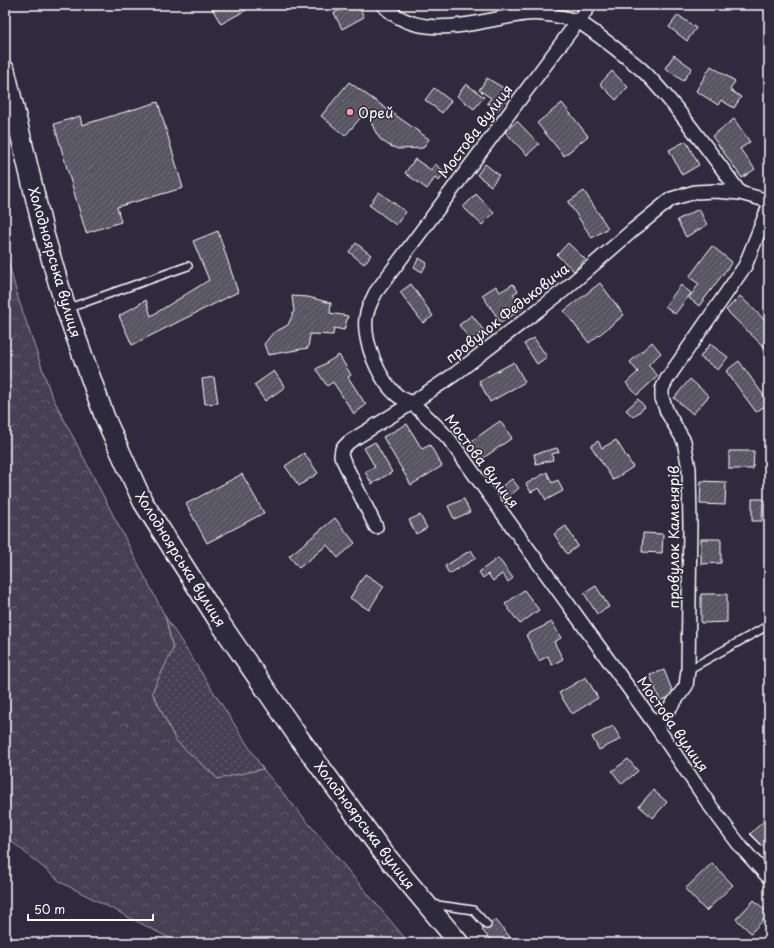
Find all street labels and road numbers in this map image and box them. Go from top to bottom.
street label: Мостова вулиця [433,80,517,182]
street label: Холодноярська вулиця [23,184,87,340]
street label: провулок Федьковича [441,258,573,368]
street label: Мостова вулиця [440,410,524,512]
street label: провулок Каменярів [663,466,684,608]
street label: Холодноярська вулиця [131,487,231,631]
street label: Мостова вулиця [632,672,714,776]
street label: Холодноярська вулиця [310,756,420,894]

